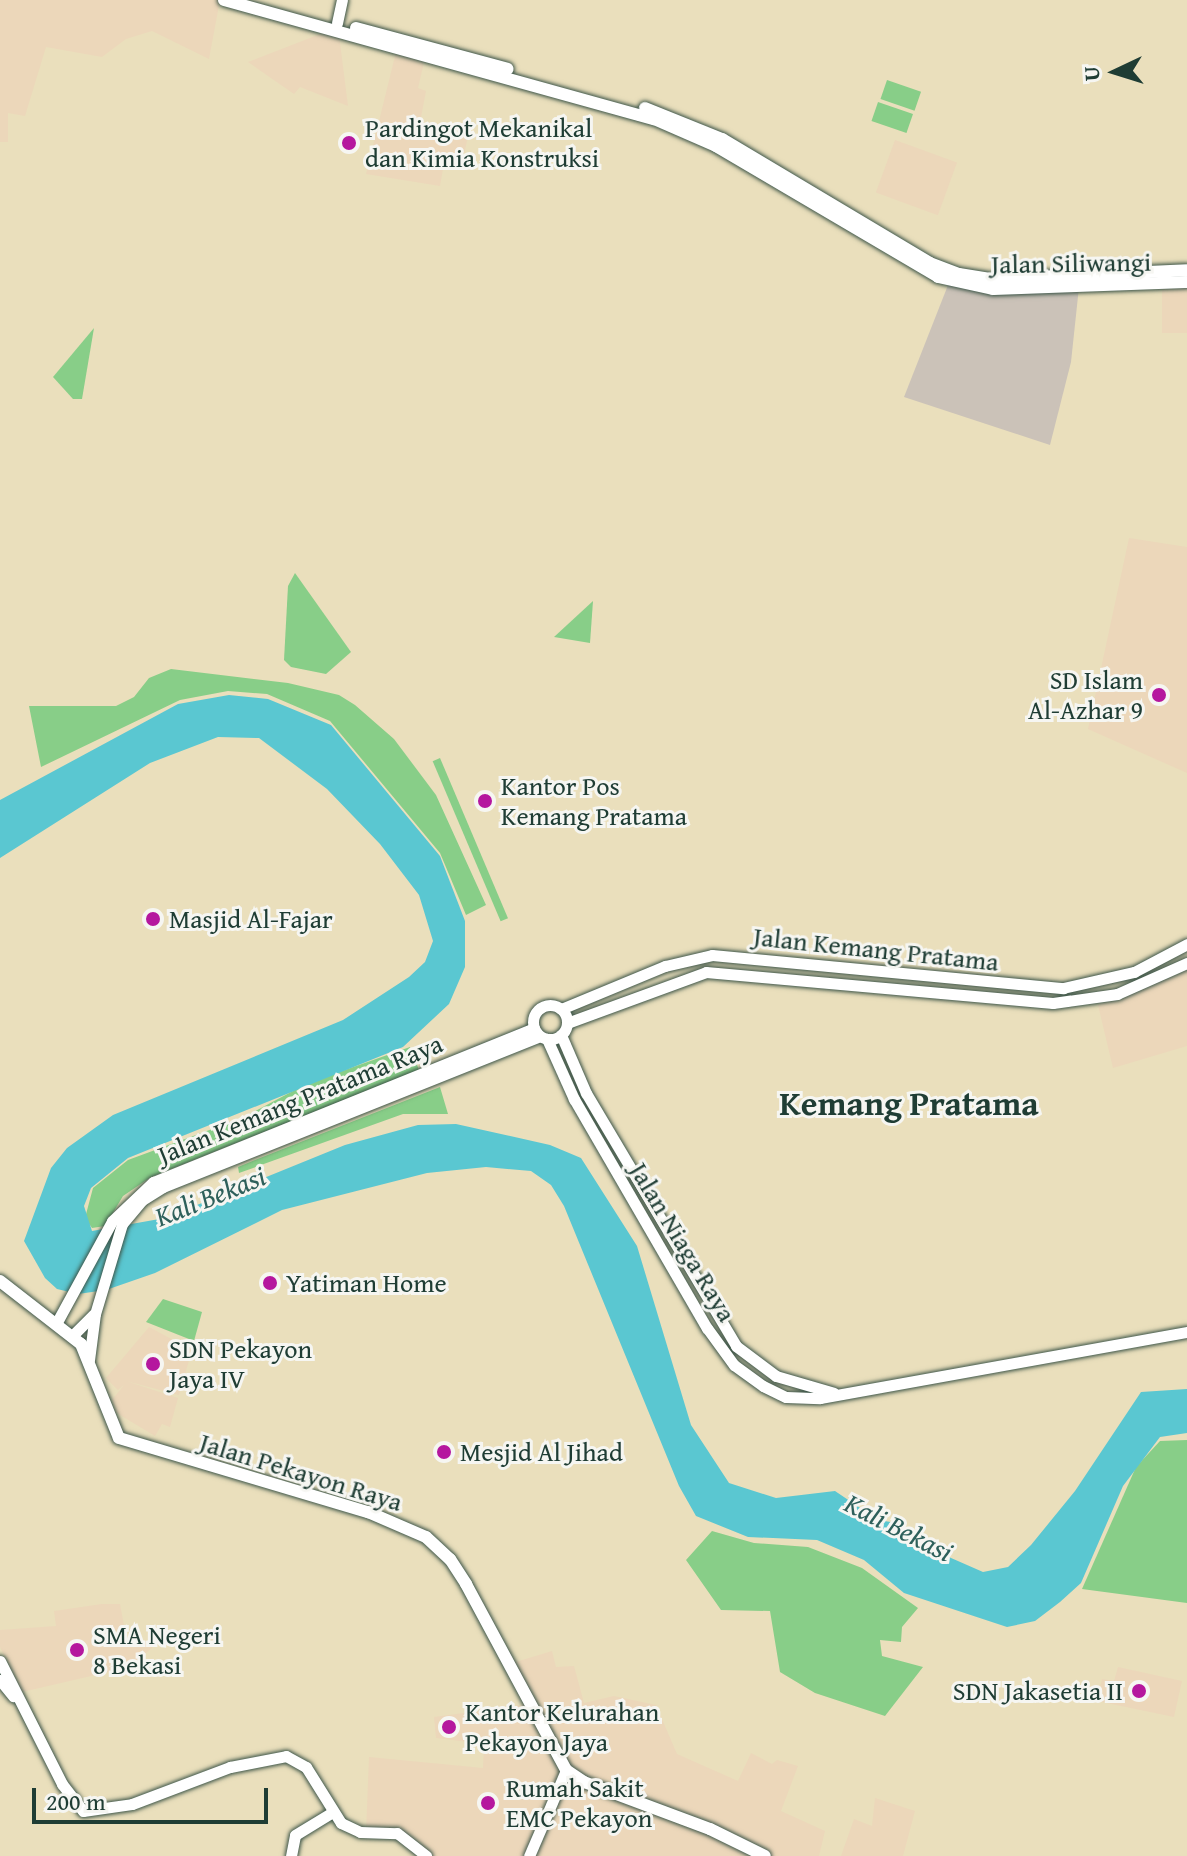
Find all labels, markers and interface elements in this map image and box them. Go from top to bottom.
north arrow [1075,32,1155,112]
text: U [1075,65,1108,82]
place label: Pardingot Mekanikal dan Kimia Konstruksi [365,112,599,174]
marker: Pardingot Mekanikal dan Kimia Konstruksi [340,134,358,152]
street label: Jalan Siliwangi [991,246,1151,280]
place label: SD Islam Al-Azhar 9 [1028,664,1143,726]
marker: SD Islam Al-Azhar 9 [1150,686,1168,704]
place label: Kantor Pos Kemang Pratama [501,770,687,832]
marker: Kantor Pos Kemang Pratama [476,792,494,810]
place label: Masjid Al-Fajar [169,903,333,935]
marker: Masjid Al-Fajar [144,910,162,928]
street label: Jalan Kemang Pratama [752,921,1000,977]
street label: Jalan Kemang Pratama Raya [153,1028,447,1170]
district label: Kemang Pratama [779,1083,1039,1123]
street label: Jalan Niaga Raya [623,1157,743,1327]
water label: Kali Bekasi [150,1159,270,1233]
place label: Yatiman Home [286,1267,447,1299]
marker: Yatiman Home [261,1274,279,1292]
place label: SDN Pekayon Jaya IV [169,1333,312,1394]
marker: SDN Pekayon Jaya IV [144,1355,162,1373]
street label: Jalan Pekayon Raya [196,1426,406,1518]
place label: Mesjid Al Jihad [460,1436,623,1468]
marker: Mesjid Al Jihad [435,1443,453,1461]
water label: Kali Bekasi [839,1486,959,1568]
place label: SMA Negeri 8 Bekasi [93,1619,221,1680]
marker: SMA Negeri 8 Bekasi [68,1641,86,1659]
place label: SDN Jakasetia II [953,1675,1123,1707]
marker: SDN Jakasetia II [1130,1682,1148,1700]
place label: Kantor Kelurahan Pekayon Jaya [465,1696,659,1758]
marker: Kantor Kelurahan Pekayon Jaya [440,1718,458,1736]
scale bar [36,1772,272,1822]
place label: Rumah Sakit EMC Pekayon [506,1772,652,1834]
text: 200 m [46,1784,106,1819]
marker: Rumah Sakit EMC Pekayon [477,1792,499,1814]

